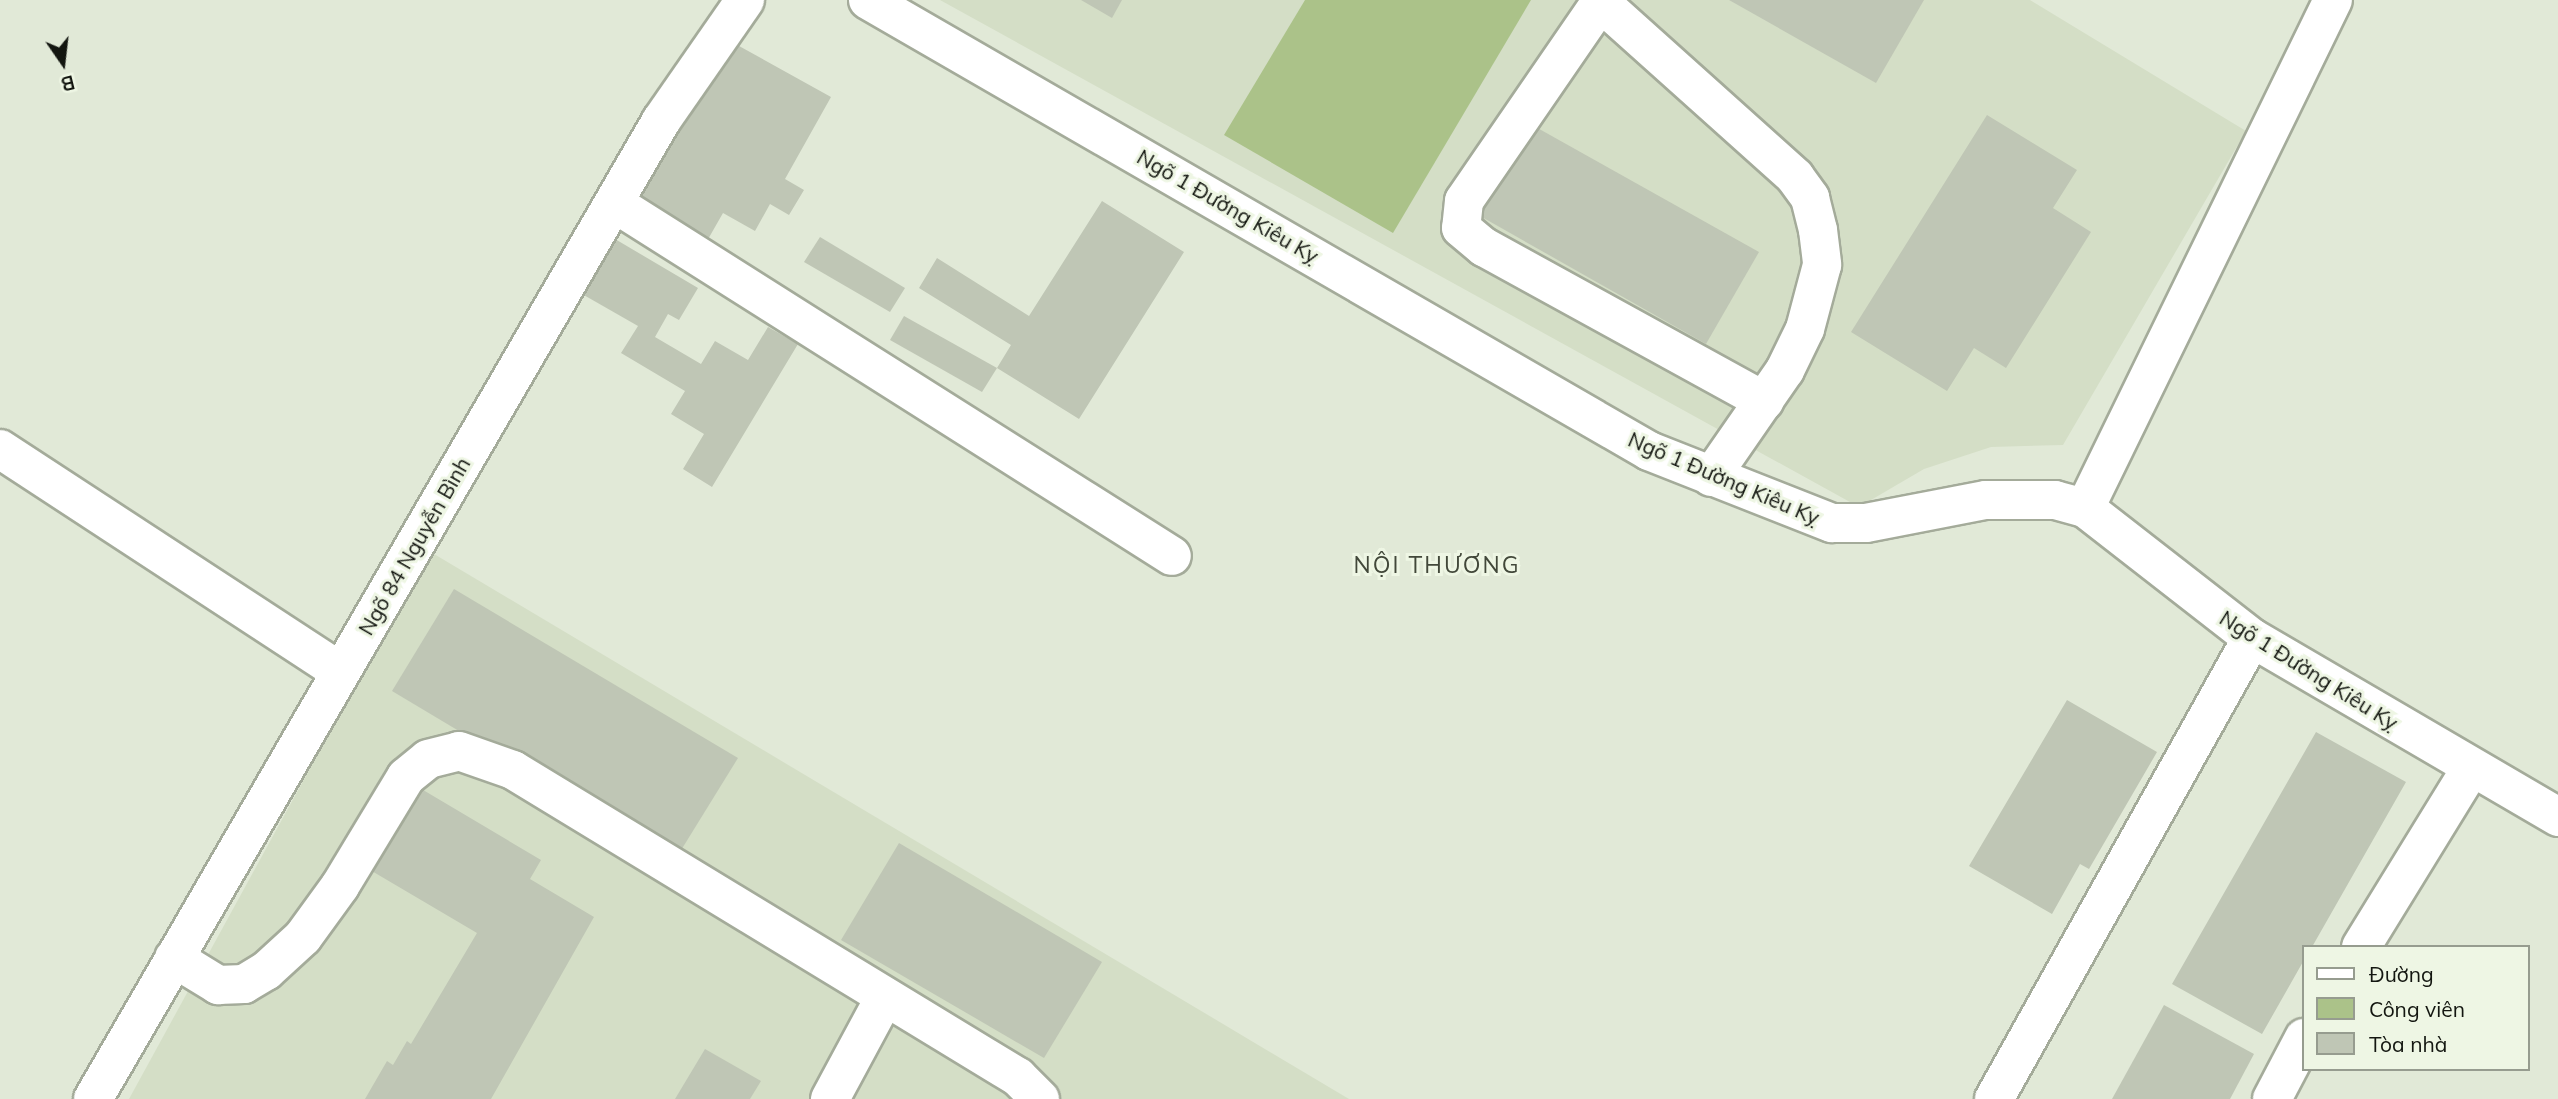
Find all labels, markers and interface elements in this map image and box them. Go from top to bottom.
north arrow [28,28,98,98]
text: B [59,70,77,97]
street label: Ngõ 1 Đường Kiêu Kỵ [1133,144,1323,268]
street label: Ngõ 1 Đường Kiêu Kỵ [1625,426,1823,530]
street label: Ngõ 84 Nguyễn Bình [353,453,475,639]
district label: NỘI THƯƠNG [1355,551,1519,579]
street label: Ngõ 1 Đường Kiêu Kỵ [2215,605,2403,735]
legend [2302,945,2530,1071]
text: Đường [2369,961,2434,987]
text: Công viên [2369,996,2465,1022]
text: Tòa nhà [2369,1031,2447,1057]

